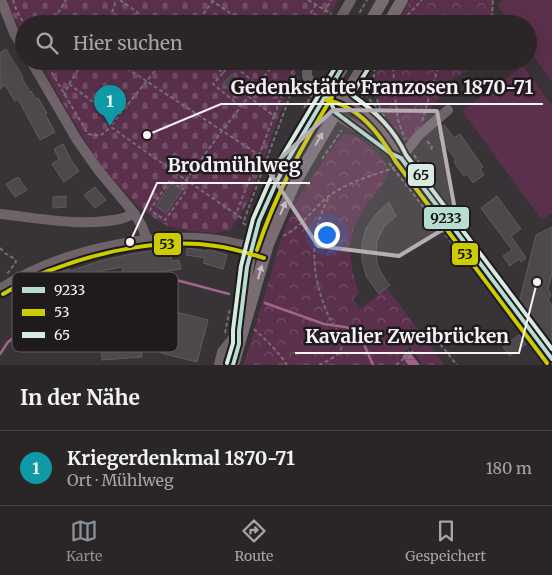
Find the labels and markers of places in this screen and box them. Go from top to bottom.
callout: Gedenkstätte Franzosen 1870-71 [221,70,543,104]
pin: 1 [94,85,126,126]
callout: Brodmühlweg [157,149,310,183]
callout: Kavalier Zweibrücken [295,319,519,353]

